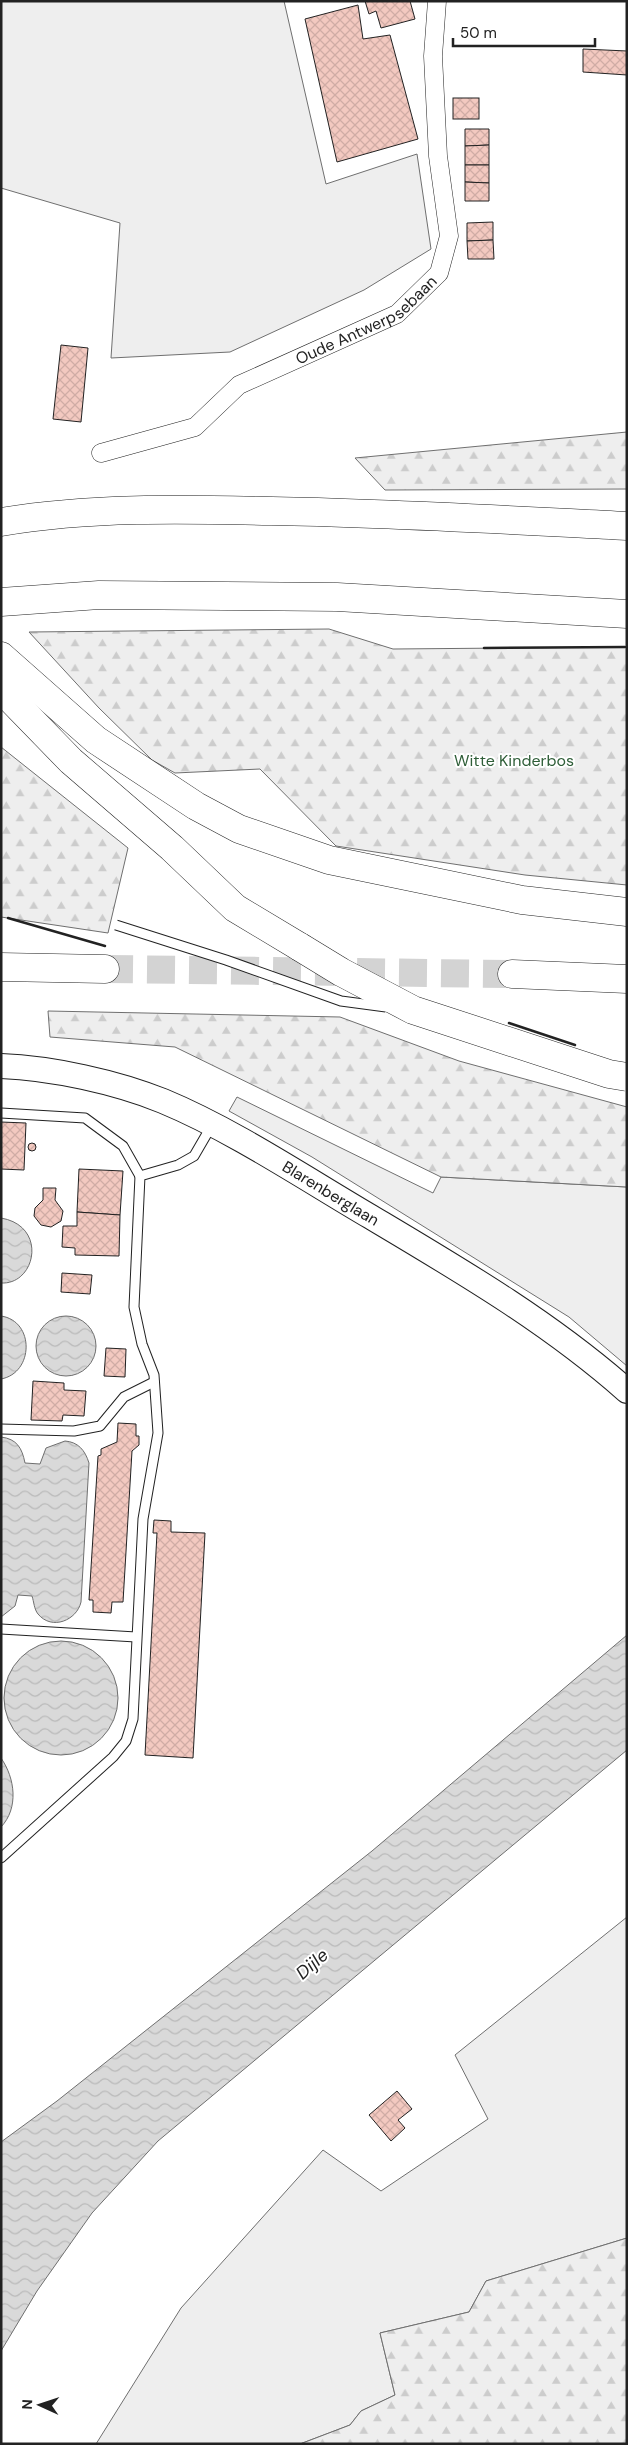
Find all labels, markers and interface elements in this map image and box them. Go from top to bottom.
scale bar [453,15,596,47]
text: 50 m [460,23,497,43]
street label: Oude Antwerpsebaan [292,271,441,369]
park label: Witte Kinderbos [454,750,574,771]
street label: Blarenberglaan [279,1156,383,1230]
water label: Dijle [291,1943,333,1985]
north arrow [15,2380,65,2430]
text: N [18,2399,36,2410]

